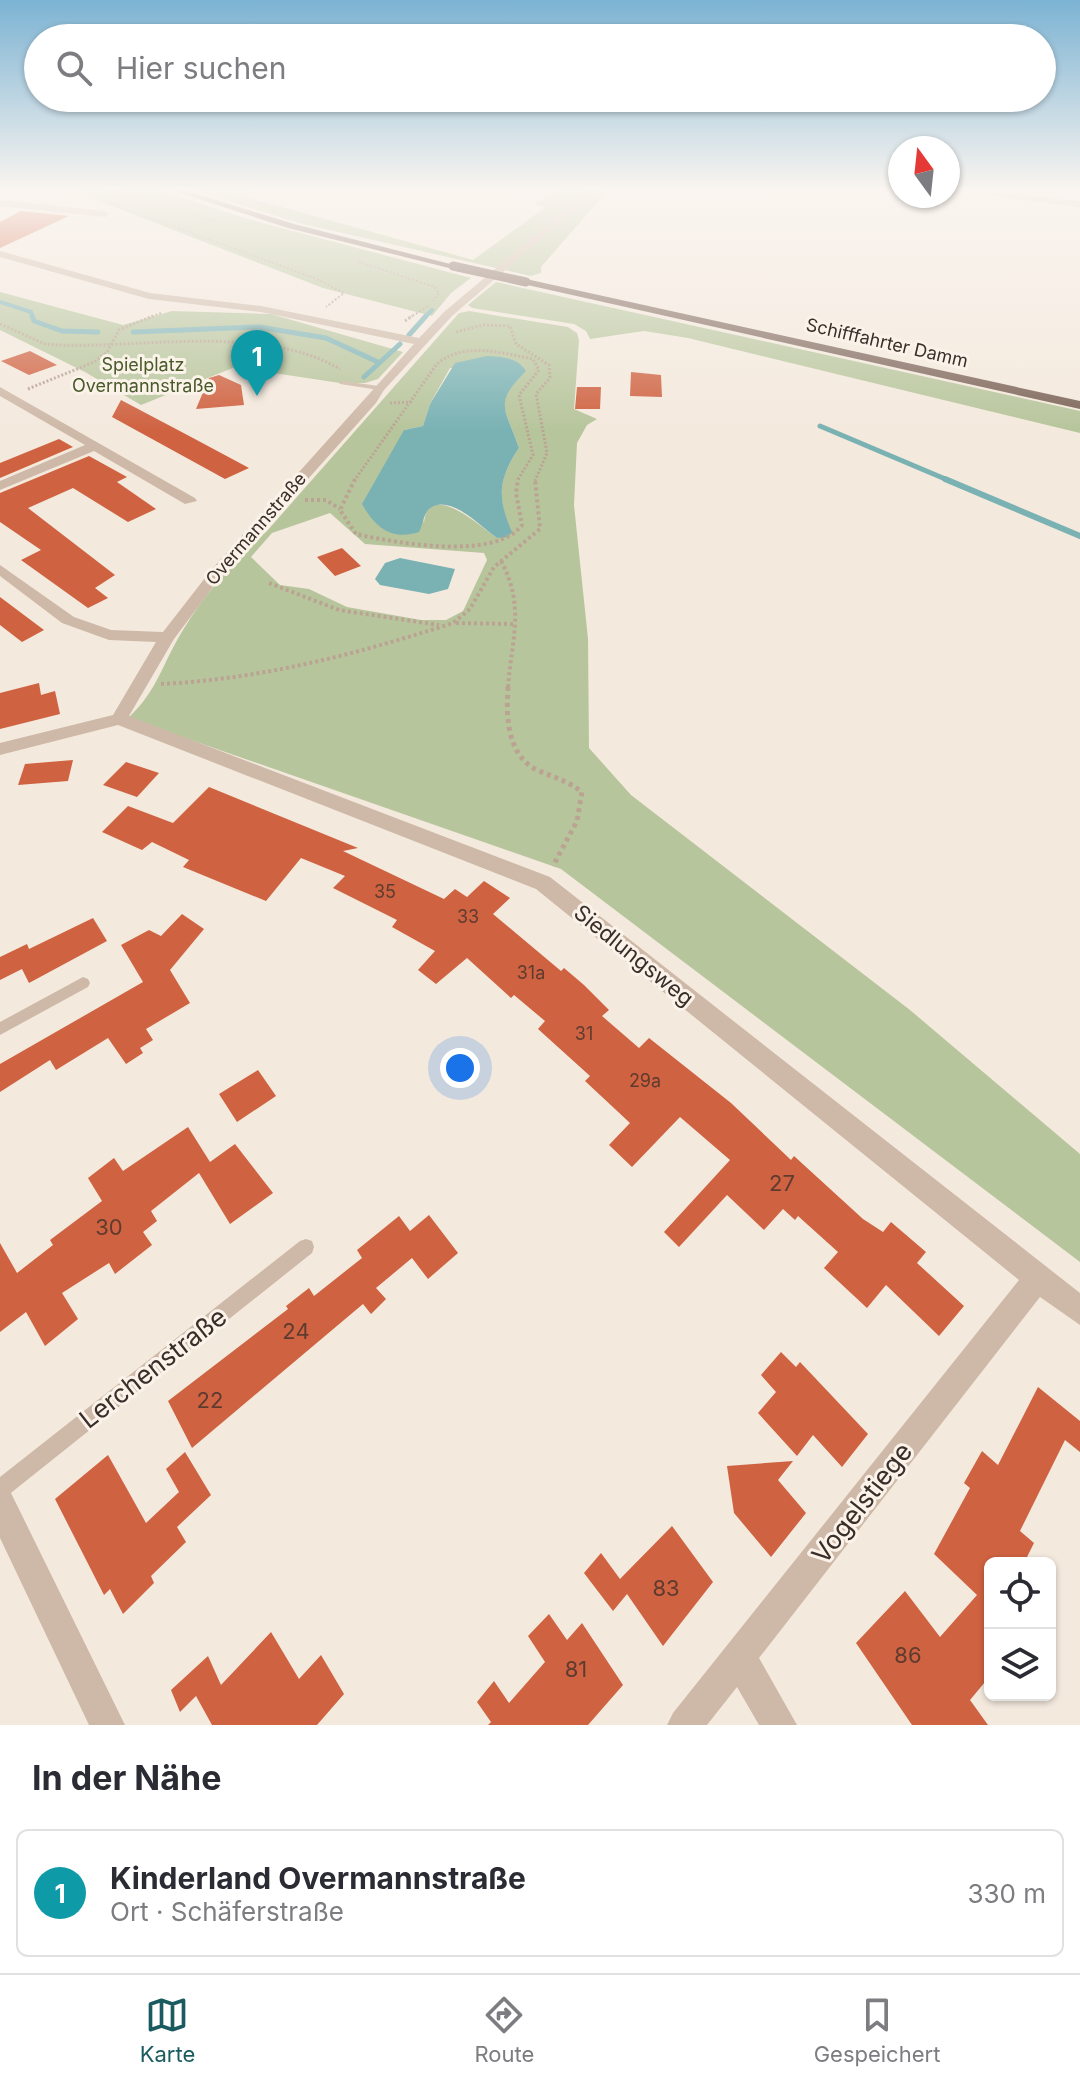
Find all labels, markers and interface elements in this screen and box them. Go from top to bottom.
search box [24,24,1056,112]
icon: search [52,46,96,90]
text: Hier suchen [116,50,286,86]
north arrow [888,136,960,208]
street label: Schifffahrter Damm [804,314,970,371]
pin: 1 [231,330,283,396]
park label: Spielplatz Overmannstraße [72,354,214,396]
street label: Overmannstraße [201,468,310,589]
house number: 35 [374,881,396,902]
street label: Siedlungsweg [569,899,699,1011]
house number: 33 [457,906,479,927]
house number: 31a [517,962,545,983]
house number: 31 [575,1023,593,1044]
your location [440,1048,480,1088]
house number: 29a [629,1070,661,1091]
house number: 27 [769,1170,795,1196]
house number: 30 [95,1214,123,1240]
street label: Lerchenstraße [73,1301,232,1435]
house number: 24 [282,1318,310,1344]
house number: 22 [197,1387,223,1413]
street label: Vogelstiege [805,1436,918,1569]
map controls [984,1557,1056,1701]
button: locate [984,1557,1056,1629]
house number: 83 [652,1575,680,1601]
button: layers [984,1629,1056,1701]
house number: 86 [894,1642,922,1668]
house number: 81 [565,1656,587,1682]
text: In der Nähe [32,1757,221,1798]
text: Kinderland Overmannstraße [110,1860,526,1896]
text: 1 [54,1878,66,1909]
text: 330 m [967,1878,1046,1909]
text: Ort · Schäferstraße [110,1896,344,1927]
tab: Karte [140,1993,195,2067]
tab: Route [475,1993,534,2067]
tab: Gespeichert [814,1993,940,2067]

